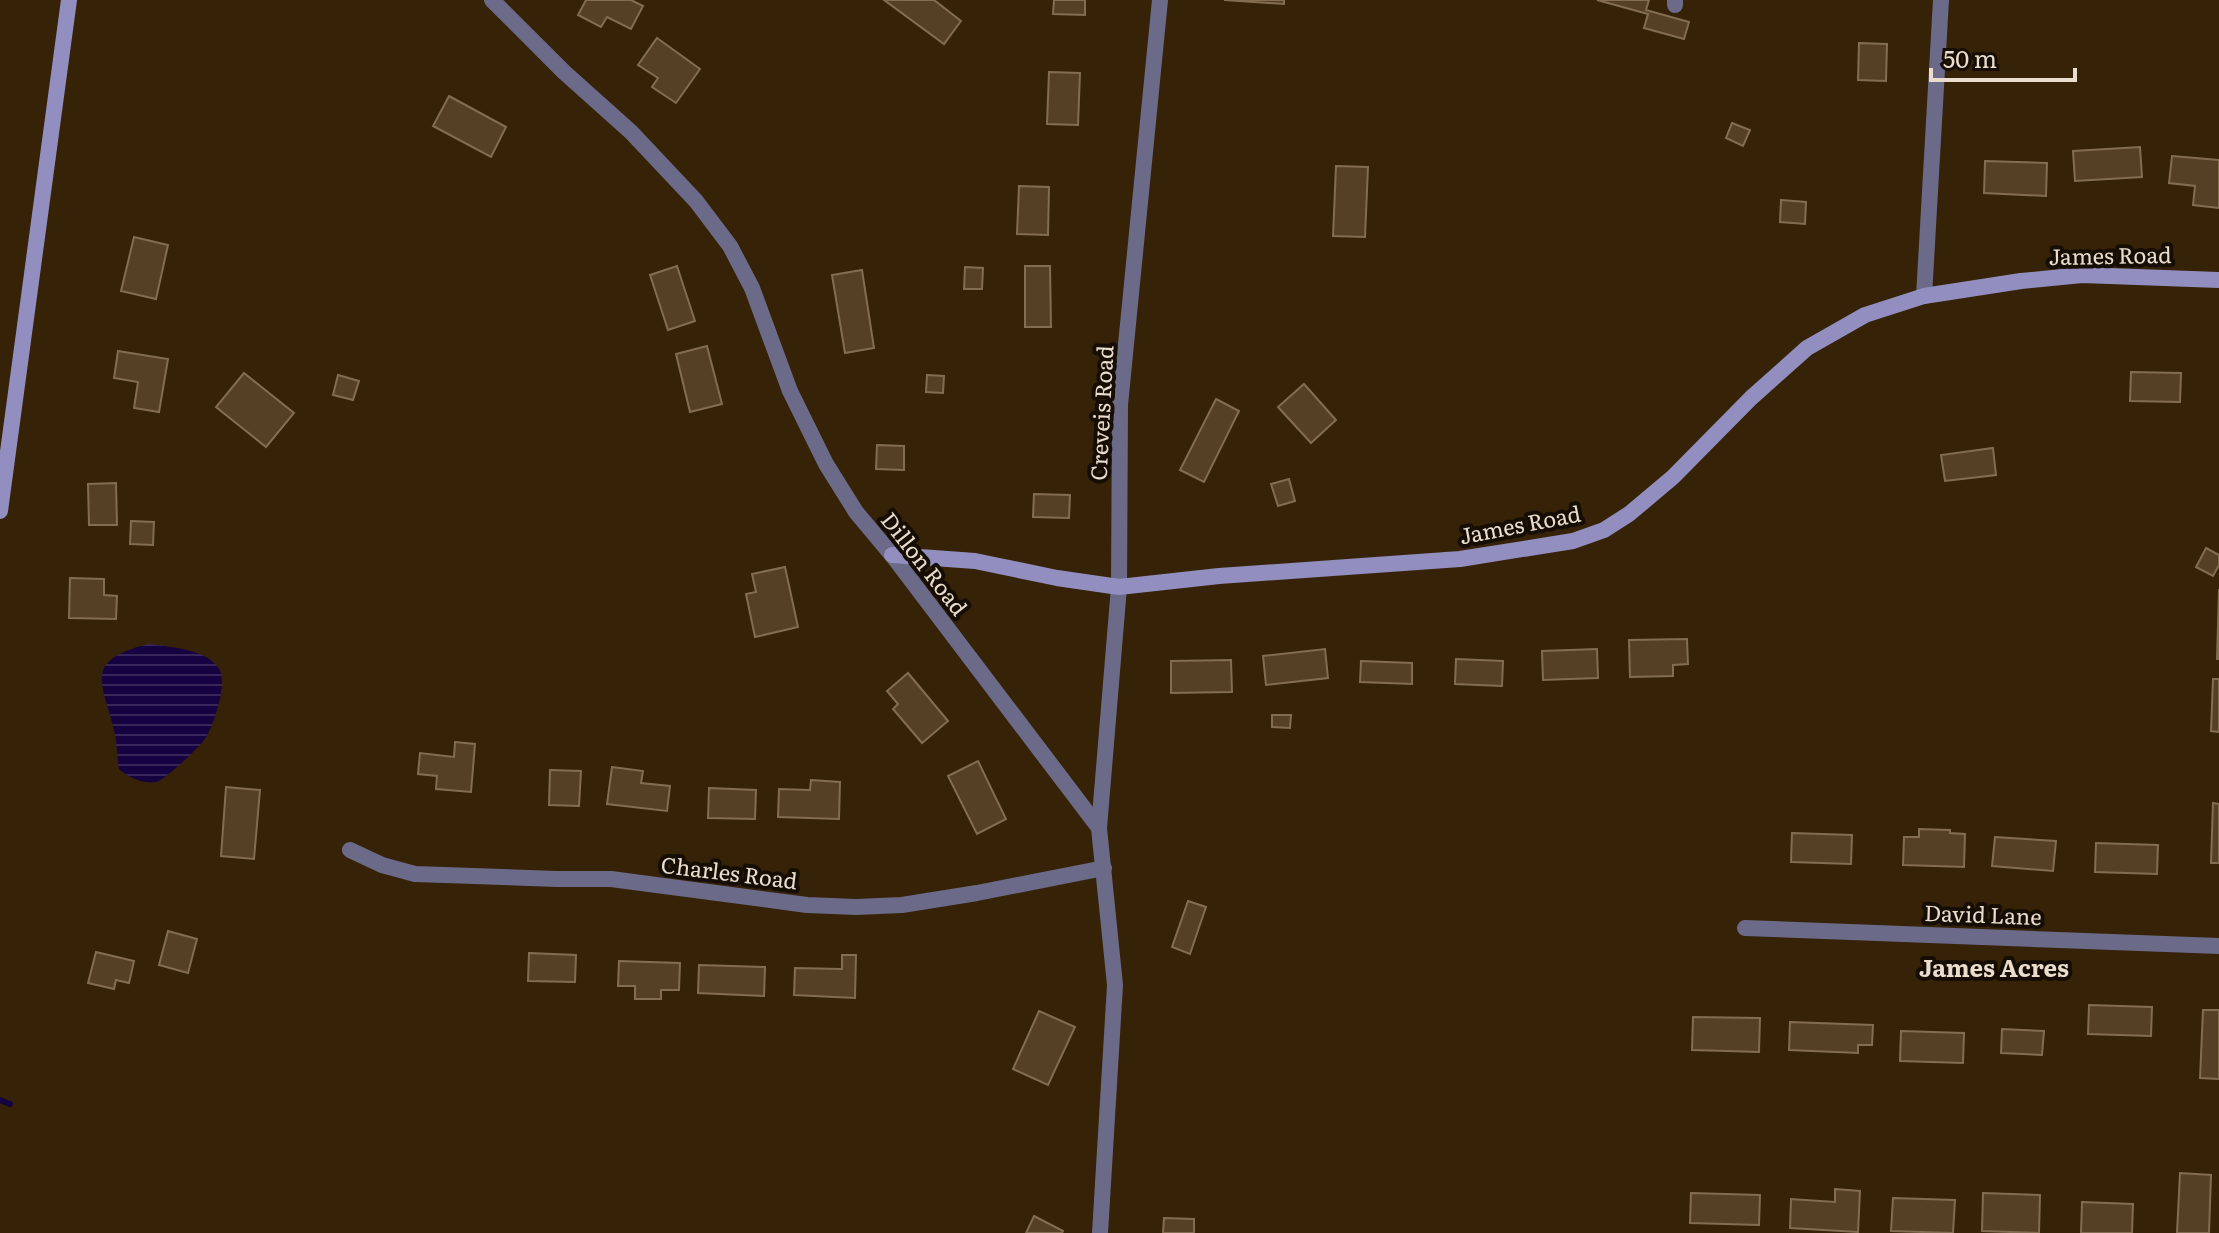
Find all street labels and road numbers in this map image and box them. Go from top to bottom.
street label: James Road [2048,237,2172,272]
street label: Creveis Road [1080,344,1121,481]
street label: James Road [1456,496,1583,551]
street label: Dillon Road [874,504,976,622]
street label: Charles Road [659,847,799,896]
street label: David Lane [1924,895,2042,932]

